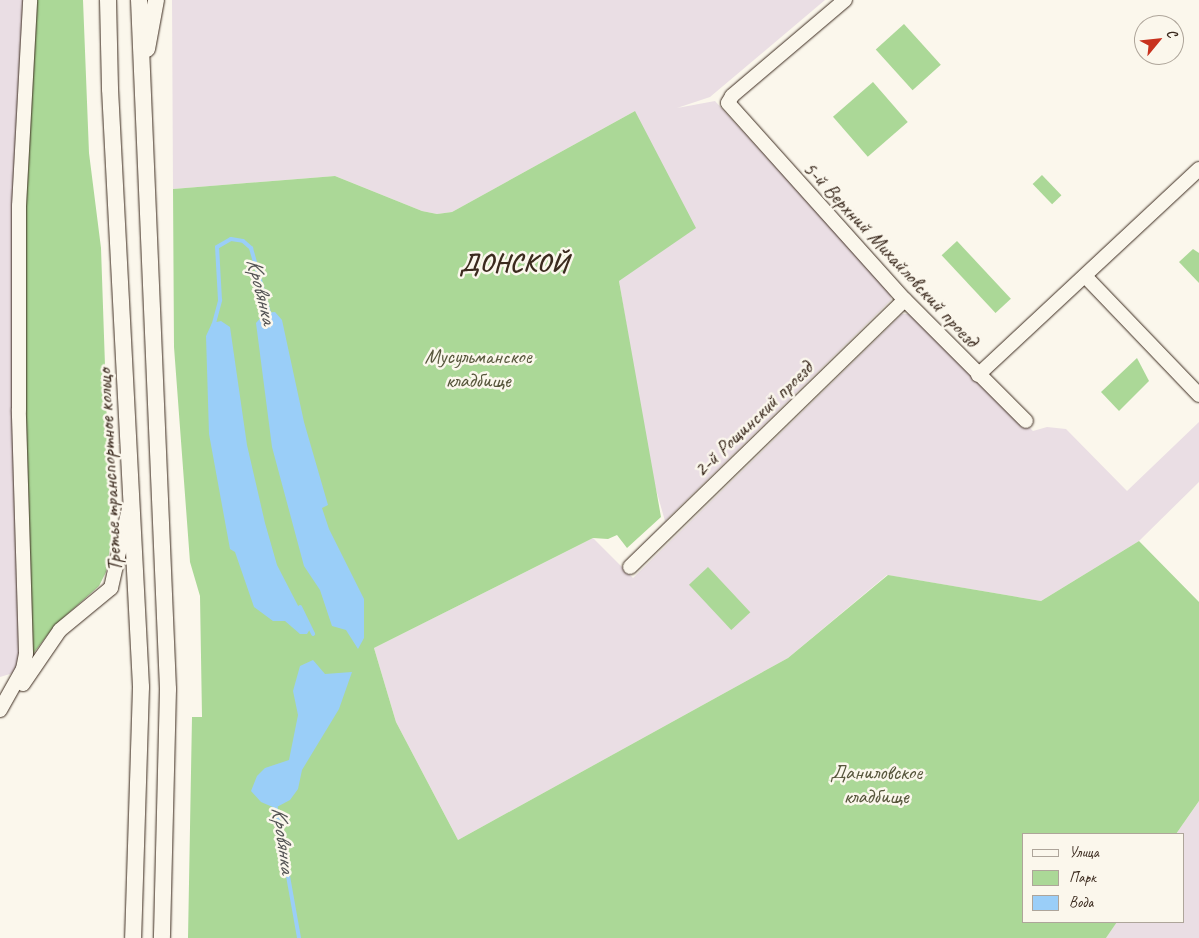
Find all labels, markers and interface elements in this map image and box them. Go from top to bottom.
north arrow [1134,15,1184,65]
text: С [1163,26,1181,40]
street label: 5-й Верхний Михайловский проезд [798,156,984,352]
district label: ДОНСКОЙ [456,247,572,279]
water label: Кровянка [240,255,282,327]
park label: Мусульманское кладбище [424,343,532,393]
street label: 2-й Рощинский проезд [688,356,818,482]
street label: Третье транспортное кольцо [91,368,127,572]
park label: Даниловское кладбище [830,759,922,809]
water label: Кровянка [265,805,301,875]
legend [1022,833,1184,923]
text: Улица [1069,843,1099,862]
text: Парк [1069,868,1096,887]
text: Вода [1069,893,1093,912]

